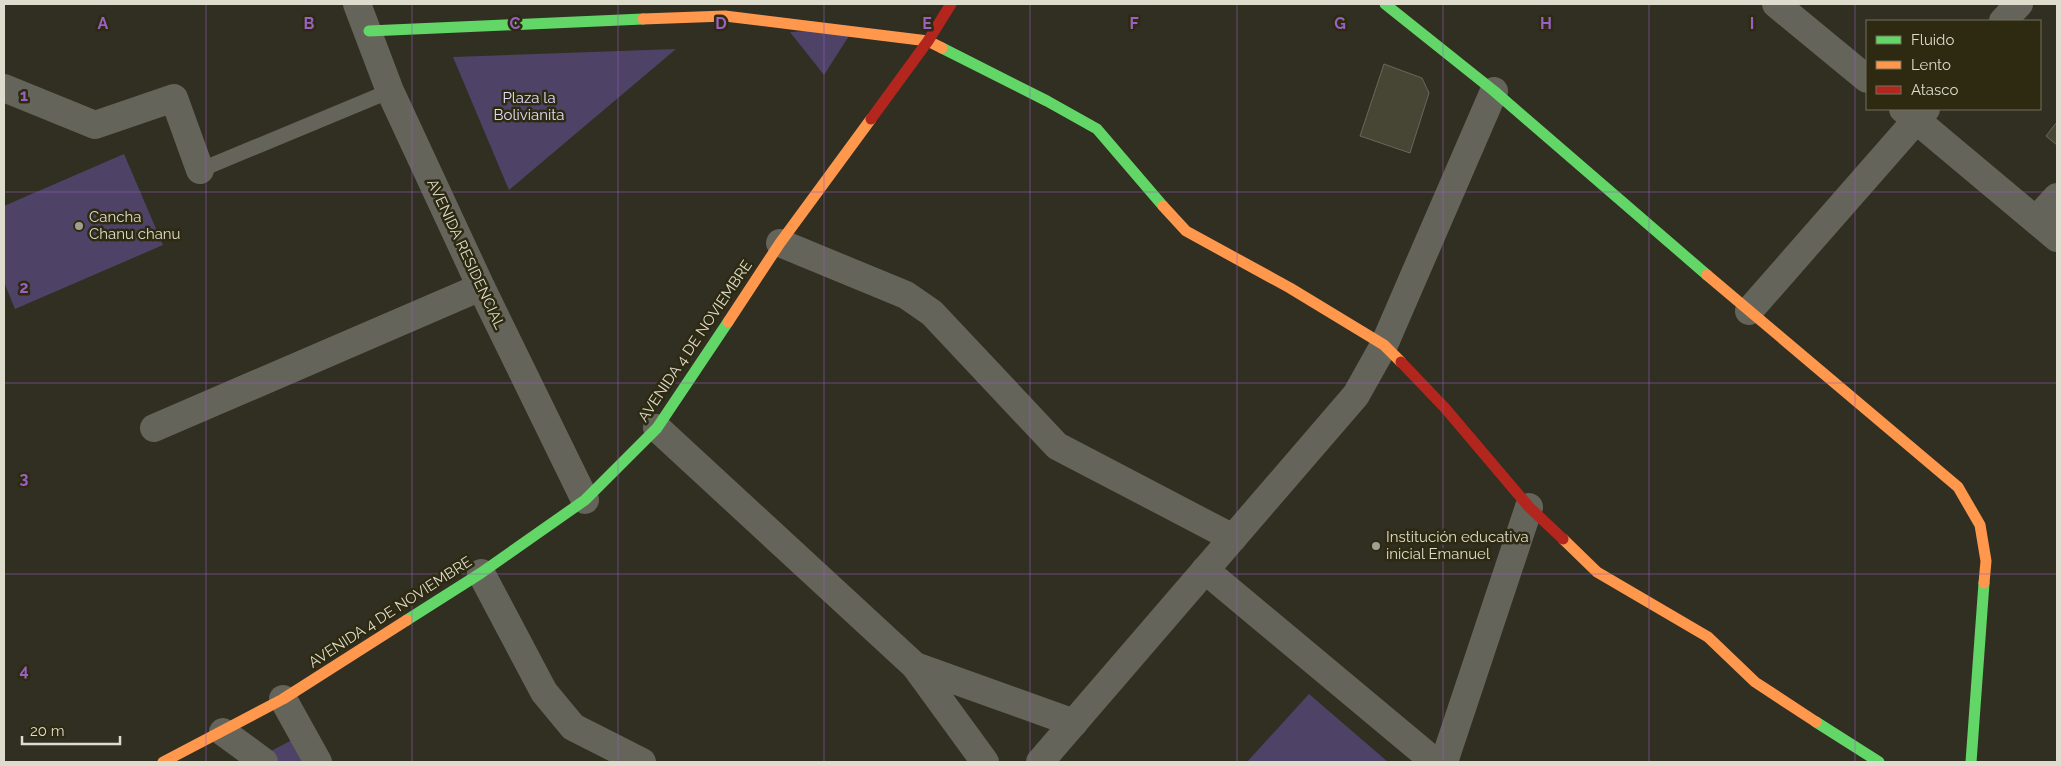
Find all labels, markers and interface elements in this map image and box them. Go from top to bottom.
text: A [98,14,109,33]
text: B [304,14,315,33]
text: C [510,14,521,33]
text: D [715,14,727,33]
text: E [922,14,932,33]
text: F [1129,14,1139,33]
text: G [1334,14,1346,33]
text: H [1540,14,1552,33]
text: I [1750,14,1754,33]
legend [1866,20,2041,110]
text: Fluido [1911,31,1954,49]
text: Lento [1911,56,1951,74]
text: Atasco [1911,81,1958,99]
text: 1 [20,86,28,105]
park label: Plaza la Bolivianita [494,89,564,124]
street label: AVENIDA RESIDENCIAL [423,176,509,332]
place label: Cancha Chanu chanu [89,208,181,243]
marker: Cancha Chanu chanu [73,220,85,232]
street label: AVENIDA 4 DE NOVIEMBRE [634,257,756,425]
text: 2 [19,278,29,297]
text: 3 [20,469,29,488]
place label: Institución educativa inicial Emanuel [1386,528,1529,563]
marker: Institución educativa inicial Emanuel [1370,540,1382,552]
street label: AVENIDA 4 DE NOVIEMBRE [305,552,475,672]
text: 4 [19,661,29,680]
scale bar [22,714,120,746]
text: 20 m [30,722,65,740]

